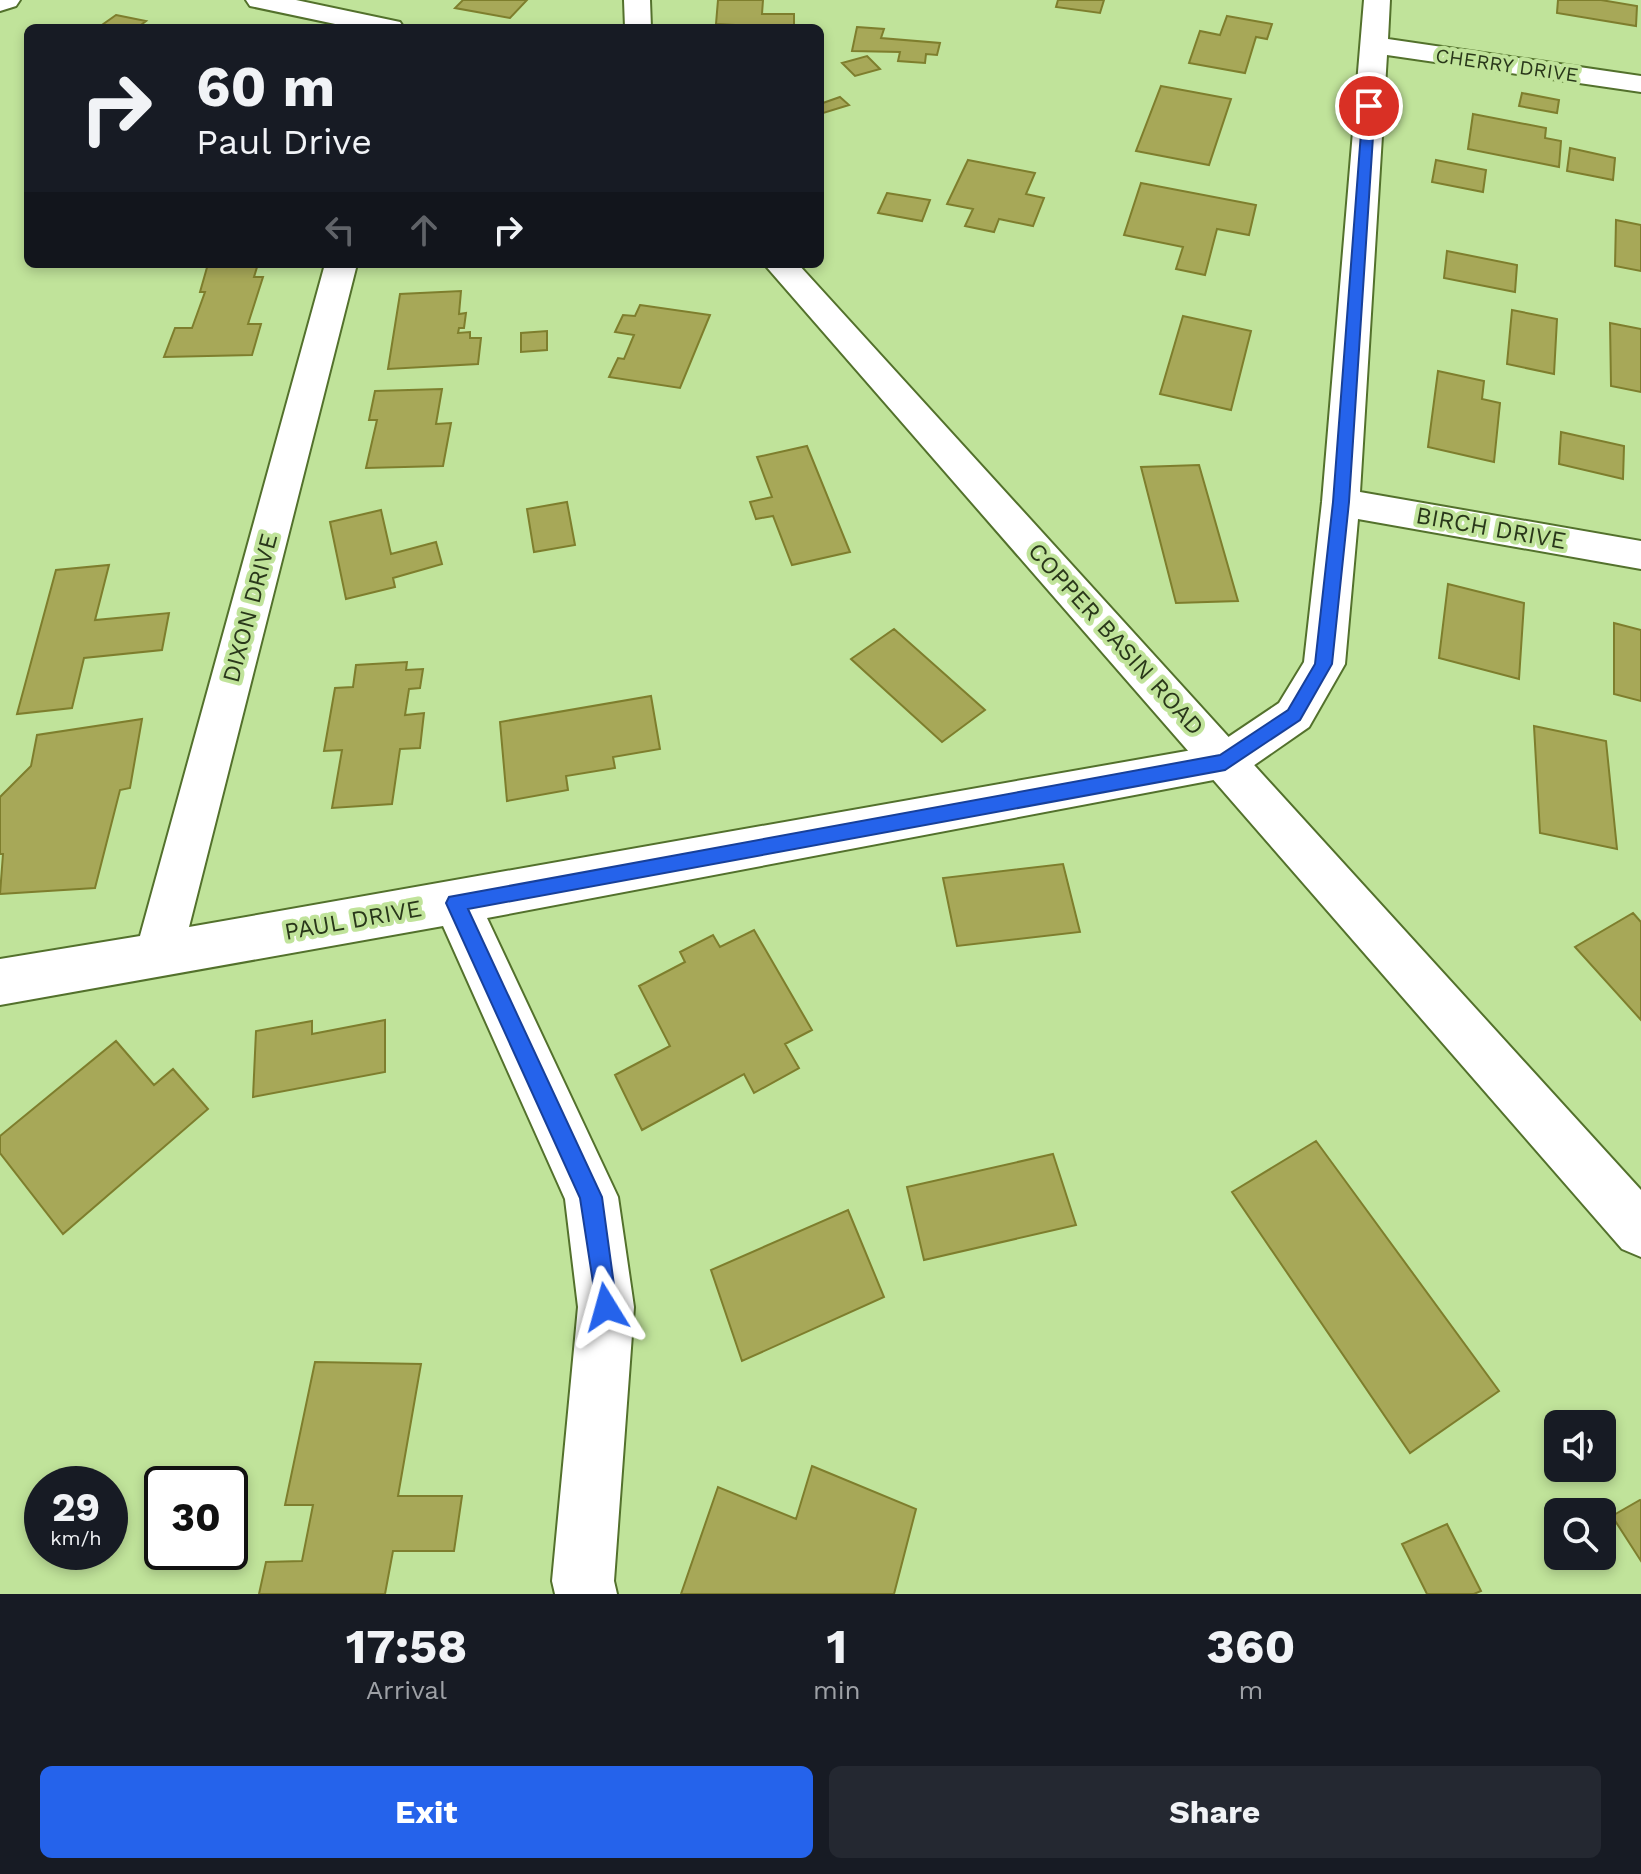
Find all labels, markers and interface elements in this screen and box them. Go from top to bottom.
street label: CHERRY DRIVE [1434,43,1580,87]
text: 60 m [196,54,335,120]
icon: right [64,56,168,160]
pin [1335,72,1403,140]
icon: arrive [1347,84,1391,128]
text: Paul Drive [196,121,372,163]
icon: left [318,208,362,252]
icon: ahead [402,208,446,252]
icon: right [486,208,530,252]
street label: BIRCH DRIVE [1414,501,1568,555]
street label: DIXON DRIVE [217,530,283,686]
street label: COPPER BASIN ROAD [1022,537,1210,741]
street label: PAUL DRIVE [282,894,424,946]
position arrow [564,1265,648,1349]
map controls [1544,1410,1616,1570]
button: sound [1544,1410,1616,1482]
speed limit sign: 30 [144,1466,248,1570]
text: 29 [52,1484,100,1531]
button: search [1544,1498,1616,1570]
text: km/h [50,1526,102,1550]
text: 17:58 [346,1618,467,1675]
text: 1 [826,1618,847,1675]
text: 360 [1206,1618,1295,1675]
text: Arrival [366,1675,447,1705]
text: min [813,1675,861,1705]
text: m [1238,1675,1263,1705]
button: Exit [40,1766,813,1858]
button: Share [829,1766,1601,1858]

